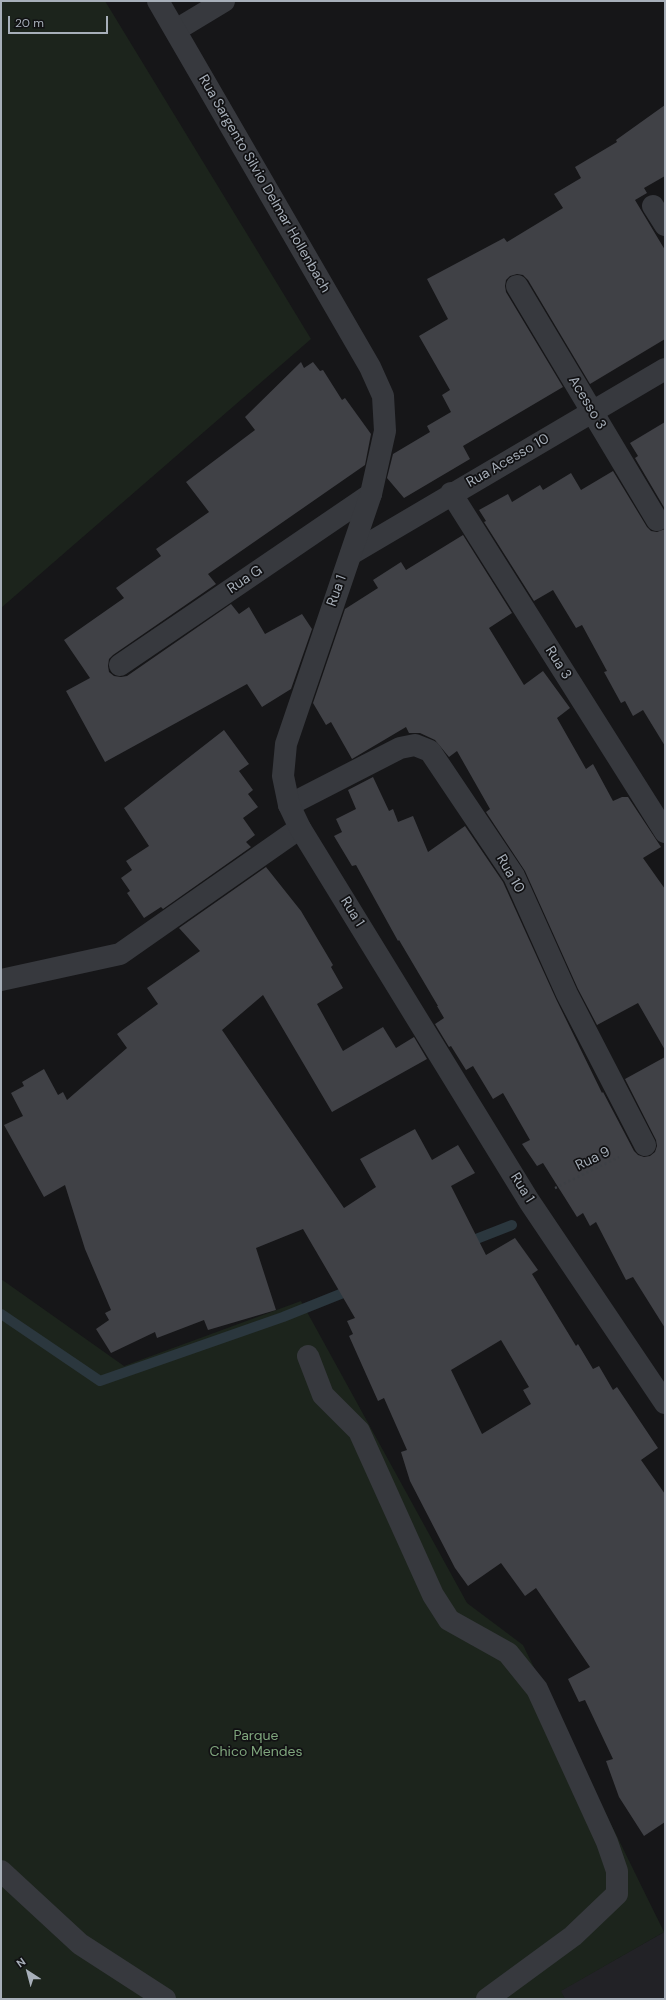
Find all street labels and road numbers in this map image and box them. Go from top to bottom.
street label: Rua Sargento Silvio Delmar Hollenbach [195,72,333,296]
street label: Acesso 3 [565,373,609,433]
street label: Rua Acesso 10 [464,431,552,491]
street label: Rua G [224,562,266,598]
street label: Rua 1 [324,573,350,609]
street label: Rua 3 [541,643,575,683]
street label: Rua 10 [492,852,528,896]
street label: Rua 1 [336,894,368,930]
street label: Rua 9 [573,1143,613,1175]
street label: Rua 1 [506,1170,538,1206]

